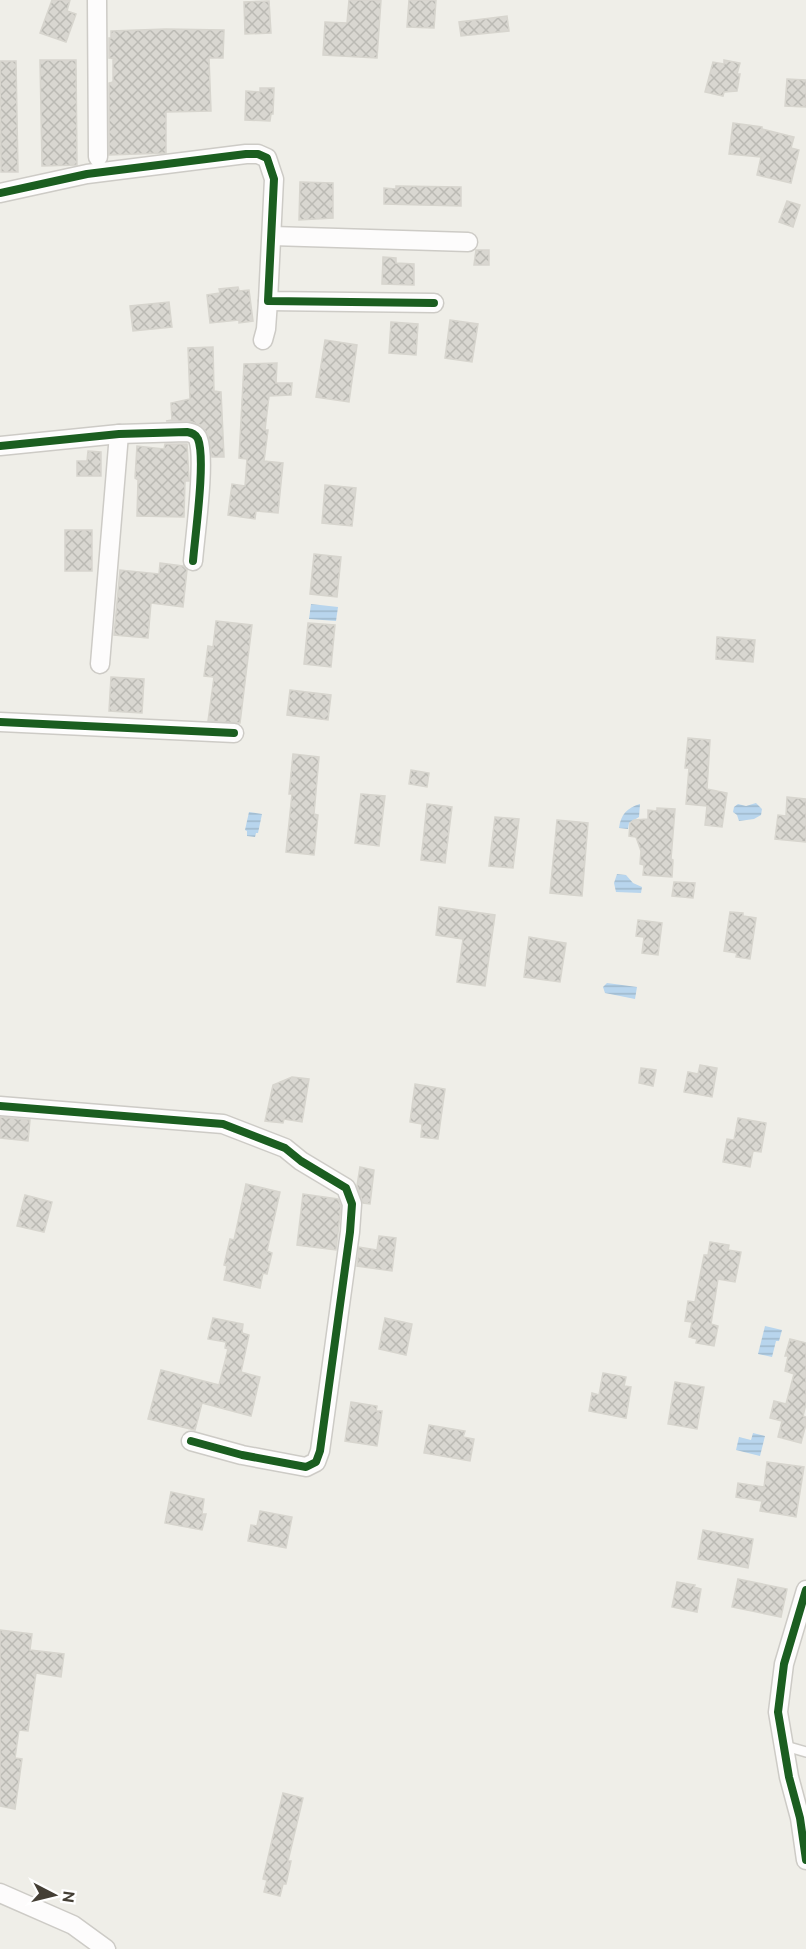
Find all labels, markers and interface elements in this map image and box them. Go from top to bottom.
north arrow [24,1865,84,1925]
text: N [59,1890,79,1904]

